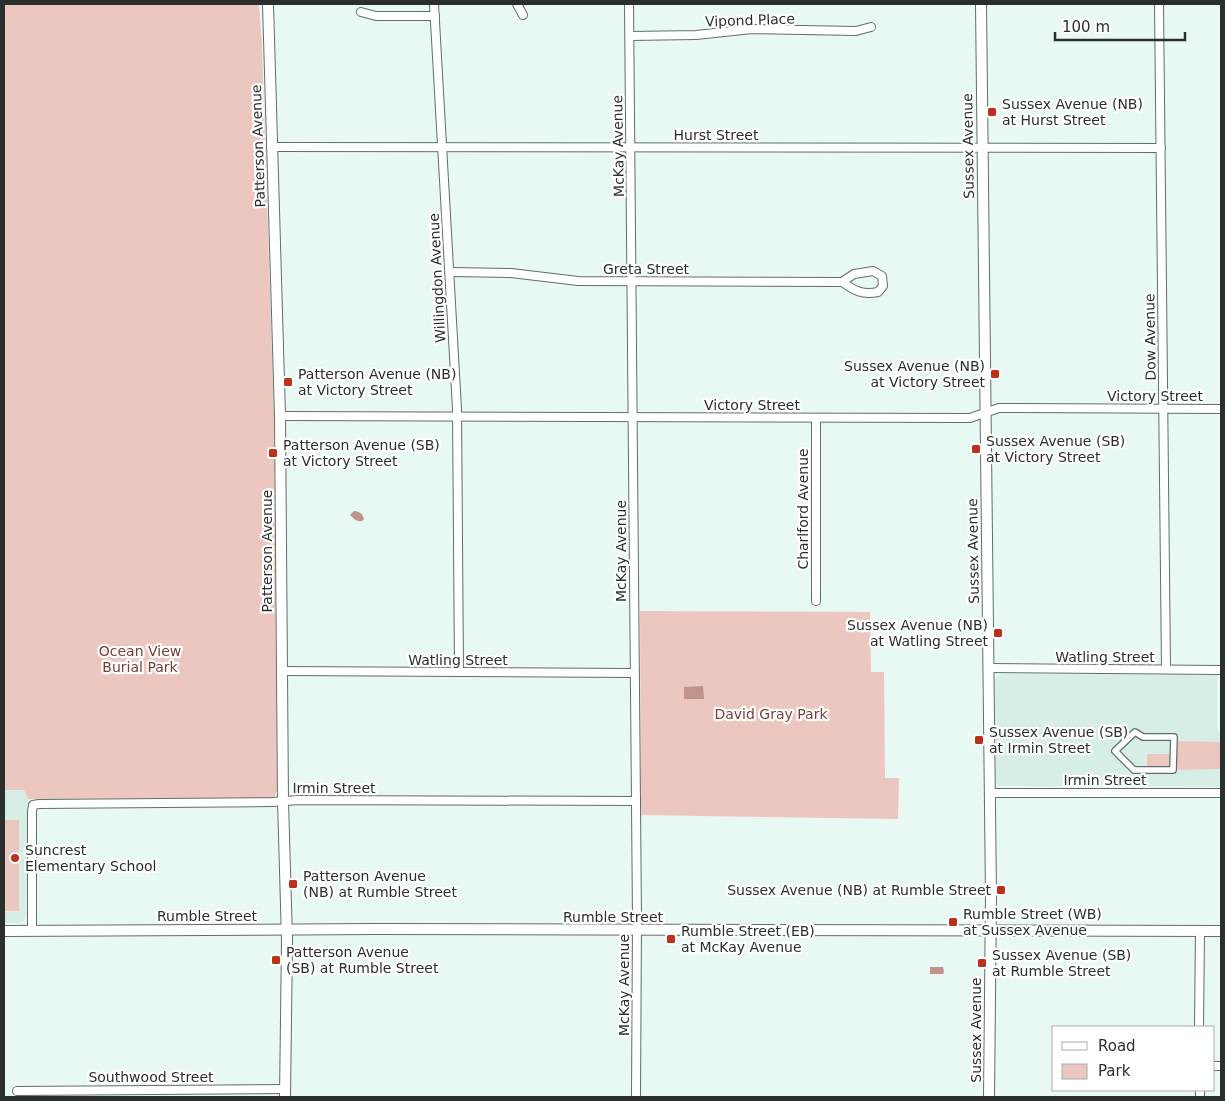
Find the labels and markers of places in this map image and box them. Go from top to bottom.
place label: Sussex Avenue (NB) at Hurst Street [1002,96,1143,128]
marker: Sussex Avenue (NB) at Hurst Street [986,106,998,118]
place label: Sussex Avenue (NB) at Victory Street [844,358,986,390]
place label: Patterson Avenue (NB) at Victory Street [298,366,456,398]
marker: Sussex Avenue (NB) at Victory Street [989,368,1001,380]
marker: Patterson Avenue (NB) at Victory Street [282,376,294,388]
place label: Sussex Avenue (SB) at Victory Street [986,433,1125,465]
place label: Patterson Avenue (SB) at Victory Street [283,437,440,469]
marker: Sussex Avenue (SB) at Victory Street [970,443,982,455]
marker: Patterson Avenue (SB) at Victory Street [267,447,279,459]
place label: Sussex Avenue (NB) at Watling Street [847,617,988,649]
marker: Sussex Avenue (NB) at Watling Street [992,627,1004,639]
place label: Sussex Avenue (SB) at Irmin Street [989,724,1128,756]
marker: Sussex Avenue (SB) at Irmin Street [973,734,985,746]
place label: Suncrest Elementary School [25,842,157,874]
marker: Suncrest Elementary School [9,852,21,864]
place label: Patterson Avenue (NB) at Rumble Street [303,868,457,900]
marker: Patterson Avenue (NB) at Rumble Street [287,878,299,890]
place label: Sussex Avenue (NB) at Rumble Street [727,882,992,898]
marker: Sussex Avenue (NB) at Rumble Street [995,884,1007,896]
place label: Rumble Street (WB) at Sussex Avenue [963,906,1102,938]
marker: Rumble Street (WB) at Sussex Avenue [947,916,959,928]
place label: Rumble Street (EB) at McKay Avenue [681,923,815,955]
marker: Rumble Street (EB) at McKay Avenue [665,933,677,945]
place label: Patterson Avenue (SB) at Rumble Street [286,944,439,976]
place label: Sussex Avenue (SB) at Rumble Street [992,947,1131,979]
marker: Patterson Avenue (SB) at Rumble Street [270,954,282,966]
marker: Sussex Avenue (SB) at Rumble Street [976,957,988,969]

